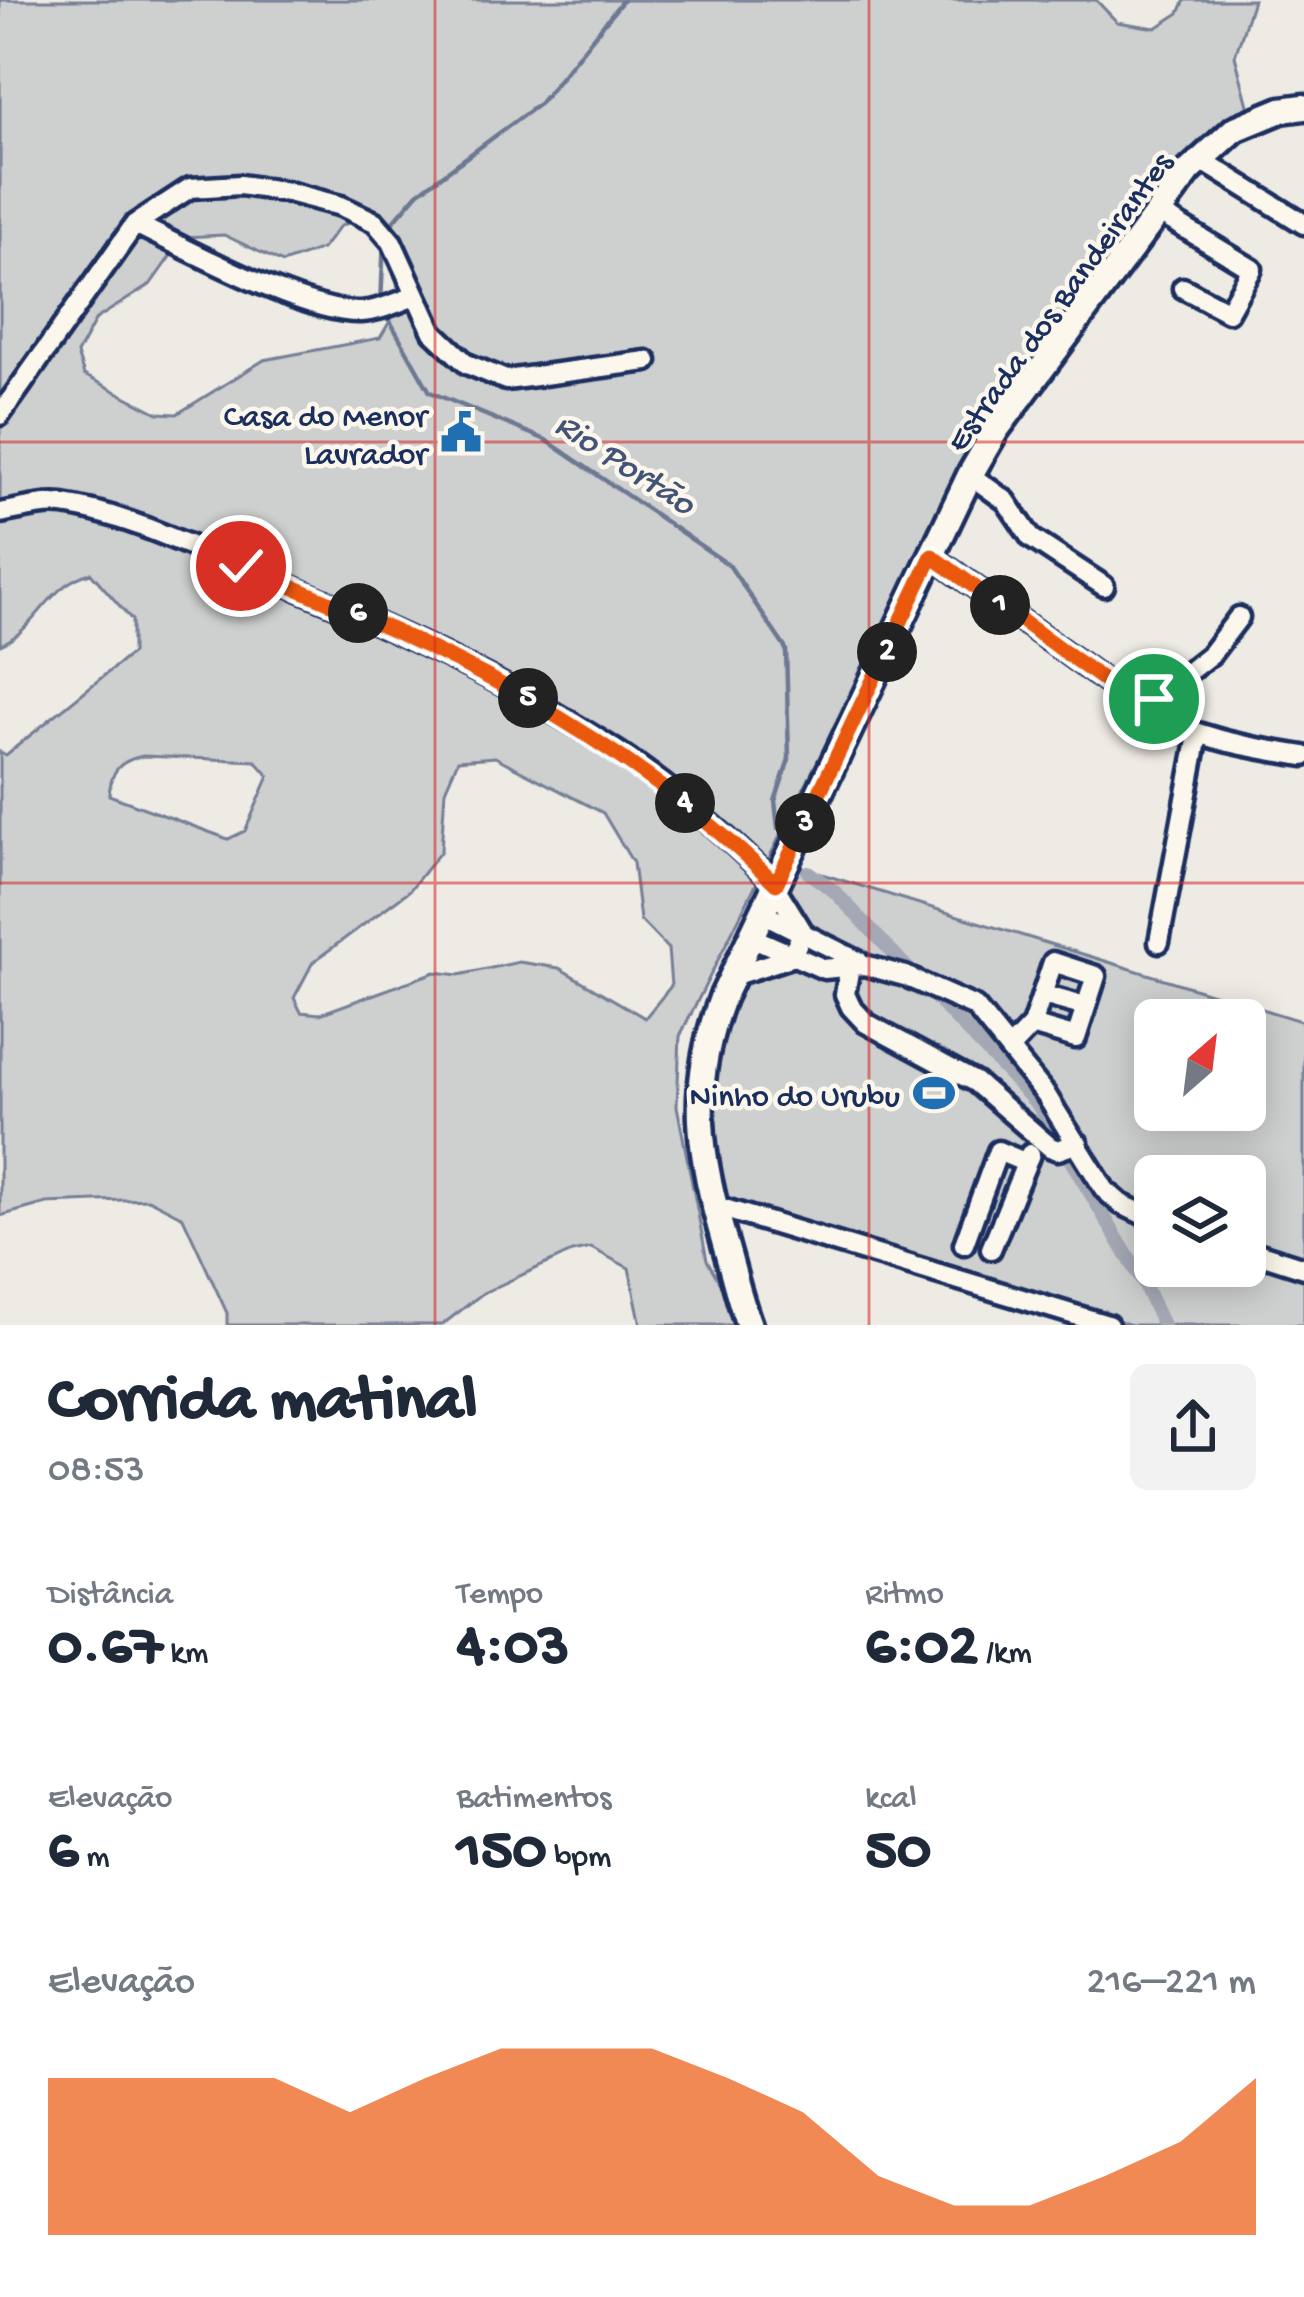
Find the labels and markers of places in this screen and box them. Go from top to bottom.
place label: Casa do Menor Lavrador [224,400,430,476]
public building icon: Casa do Menor Lavrador [438,409,484,455]
pin [190,515,292,617]
pin: 1 [970,575,1030,635]
pin: 6 [328,583,388,643]
pin: 2 [857,622,917,682]
pin [1103,648,1205,750]
pin: 5 [498,668,558,728]
pin: 4 [655,773,715,833]
pin: 3 [775,793,835,853]
sports icon: Ninho do Urubu [911,1070,957,1116]
place label: Ninho do Urubu [690,1080,900,1118]

